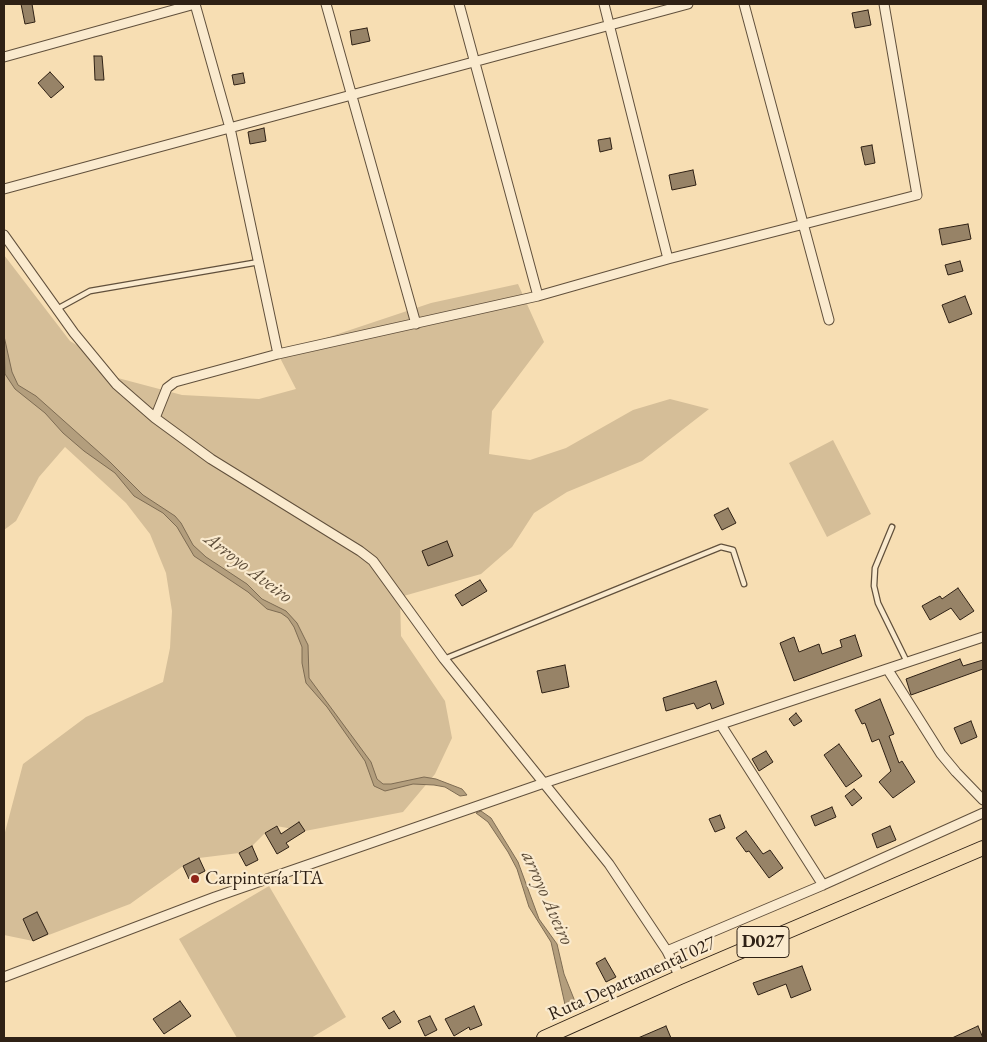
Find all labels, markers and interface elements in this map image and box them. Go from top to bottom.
water label: Arroyo Aveiro [199,527,297,609]
water label: arroyo Aveiro [516,847,578,949]
place label: Carpintería ITA [205,868,323,890]
marker: Carpintería ITA [189,873,201,885]
road number: D027 [737,926,789,958]
street label: Ruta Departamental 027 [545,932,719,1026]

